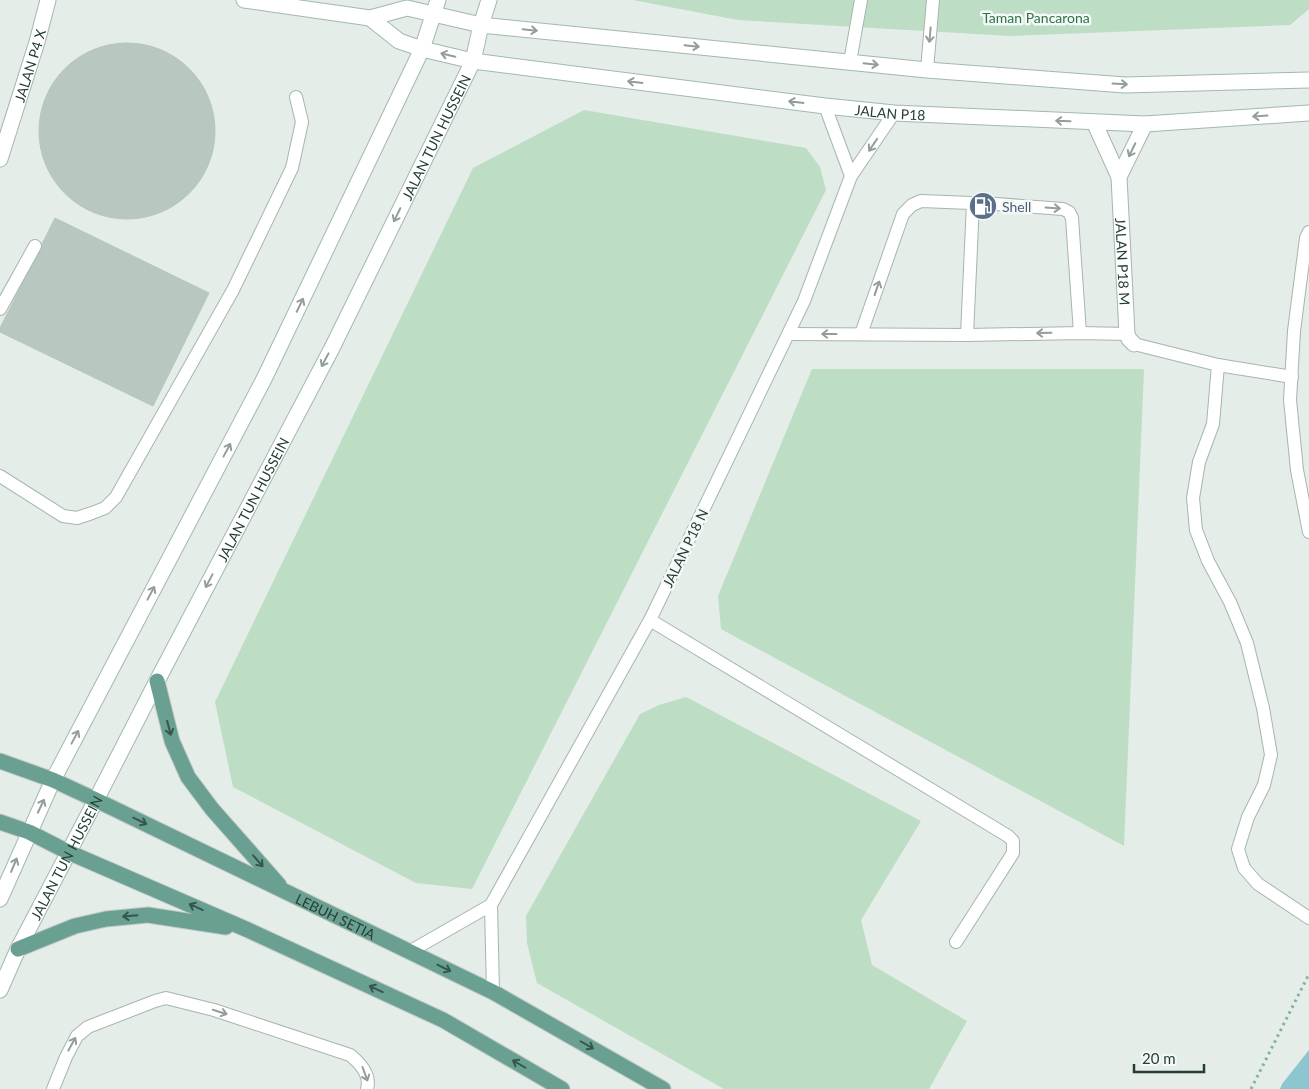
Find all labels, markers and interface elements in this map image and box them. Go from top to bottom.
park label: Taman Pancarona [982,9,1090,26]
one-way arrow [522,25,538,35]
street label: JALAN P4 X [10,27,49,104]
one-way arrow [925,27,934,43]
one-way arrow [683,41,699,51]
one-way arrow [440,50,456,59]
one-way arrow [862,60,878,69]
street label: JALAN TUN HUSSEIN [398,71,474,202]
one-way arrow [628,77,644,87]
one-way arrow [1112,80,1128,89]
one-way arrow [789,97,805,107]
street label: JALAN P18 [854,101,926,123]
one-way arrow [1253,111,1269,120]
one-way arrow [1055,116,1071,125]
one-way arrow [868,138,878,152]
one-way arrow [1127,142,1136,157]
fuel station icon: Shell [968,191,998,221]
place label: Shell [1002,198,1031,215]
one-way arrow [1044,203,1060,213]
one-way arrow [392,207,402,222]
street label: JALAN P18 M [1113,217,1134,306]
one-way arrow [873,280,882,296]
one-way arrow [295,297,305,312]
one-way arrow [821,329,837,339]
one-way arrow [1036,329,1052,338]
one-way arrow [320,353,330,367]
street label: JALAN TUN HUSSEIN [213,434,292,564]
one-way arrow [222,442,232,457]
street label: JALAN P18 N [659,506,711,590]
one-way arrow [204,574,214,589]
one-way arrow [146,586,156,601]
one-way arrow [165,719,174,735]
one-way arrow [71,730,80,745]
street label: JALAN TUN HUSSEIN [26,793,105,922]
one-way arrow [36,799,46,814]
one-way arrow [132,817,147,827]
one-way arrow [252,855,264,868]
one-way arrow [10,858,20,873]
street label: LEBUH SETIA [293,889,379,943]
one-way arrow [189,902,204,912]
one-way arrow [122,912,138,921]
one-way arrow [436,964,451,973]
one-way arrow [369,984,384,993]
one-way arrow [212,1008,227,1017]
one-way arrow [68,1038,78,1052]
one-way arrow [579,1041,593,1051]
scale bar [1134,1042,1204,1074]
text: 20 m [1142,1049,1176,1067]
one-way arrow [513,1059,527,1069]
one-way arrow [361,1066,370,1082]

